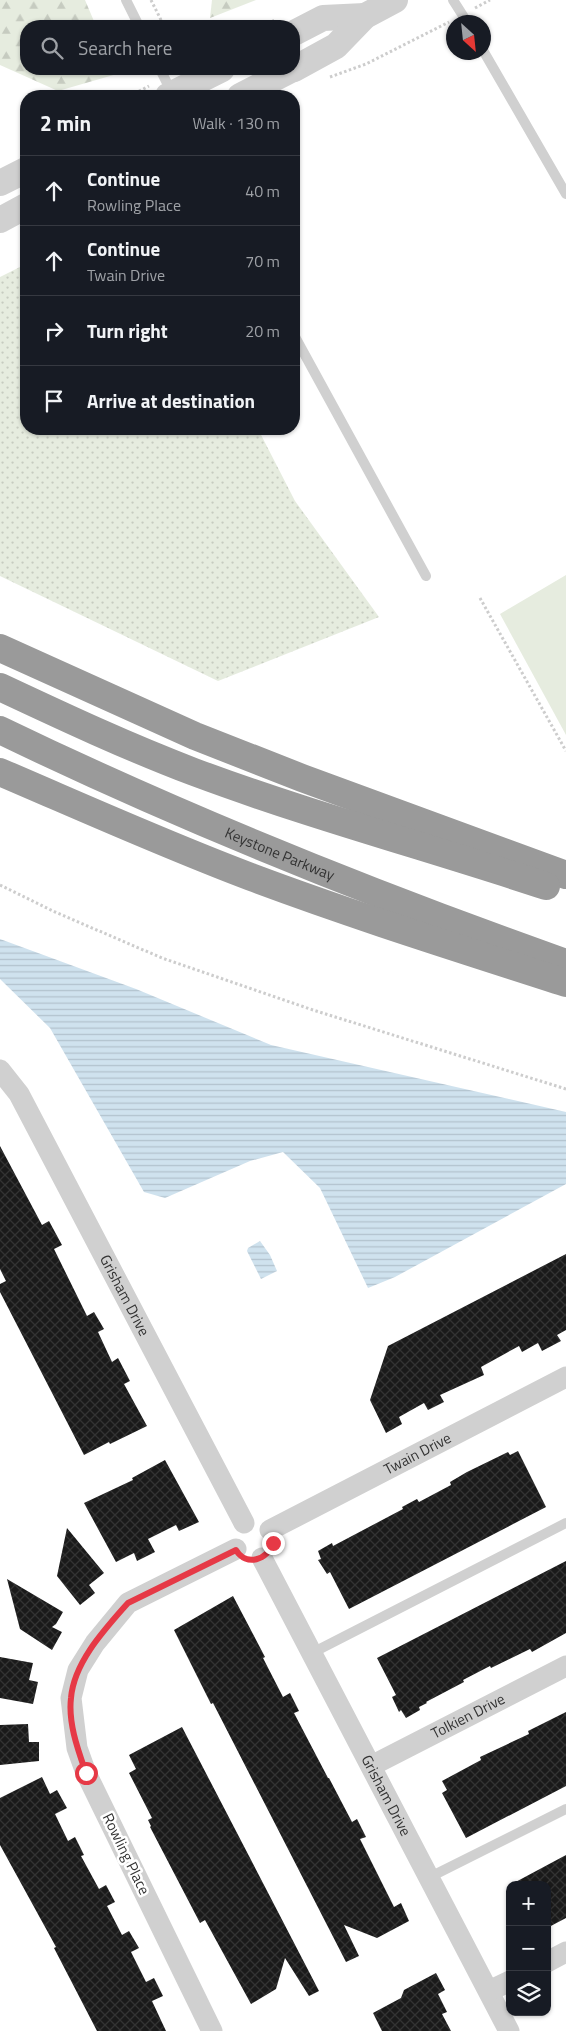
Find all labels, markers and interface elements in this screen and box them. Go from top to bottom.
north arrow [446,15,491,60]
search box [20,20,300,75]
text: Search here [78,33,172,62]
icon: search [38,34,66,62]
text: 2 min [40,107,91,139]
text: Walk · 130 m [192,111,280,135]
text: Continue [87,164,160,193]
icon: ahead [40,177,68,205]
text: 40 m [245,179,280,203]
text: Rowling Place [87,193,181,217]
text: Continue [87,234,160,263]
icon: ahead [40,247,68,275]
text: 70 m [245,249,280,273]
text: Twain Drive [87,263,165,287]
text: Turn right [87,316,168,345]
icon: right [40,317,68,345]
text: 20 m [245,319,280,343]
text: Arrive at destination [87,386,255,415]
icon: arrive [40,387,68,415]
street label: Keystone Parkway [221,821,338,886]
street label: Grisham Drive [94,1250,156,1340]
street label: Twain Drive [379,1426,455,1480]
route end [262,1532,285,1555]
street label: Tolkien Drive [427,1687,509,1744]
street label: Grisham Drive [356,1751,417,1840]
route start [75,1762,98,1785]
street label: Rowling Place [97,1809,156,1898]
map controls [506,1881,551,2016]
button: + [506,1881,551,1926]
button: − [506,1926,551,1971]
button: layers [506,1971,551,2016]

